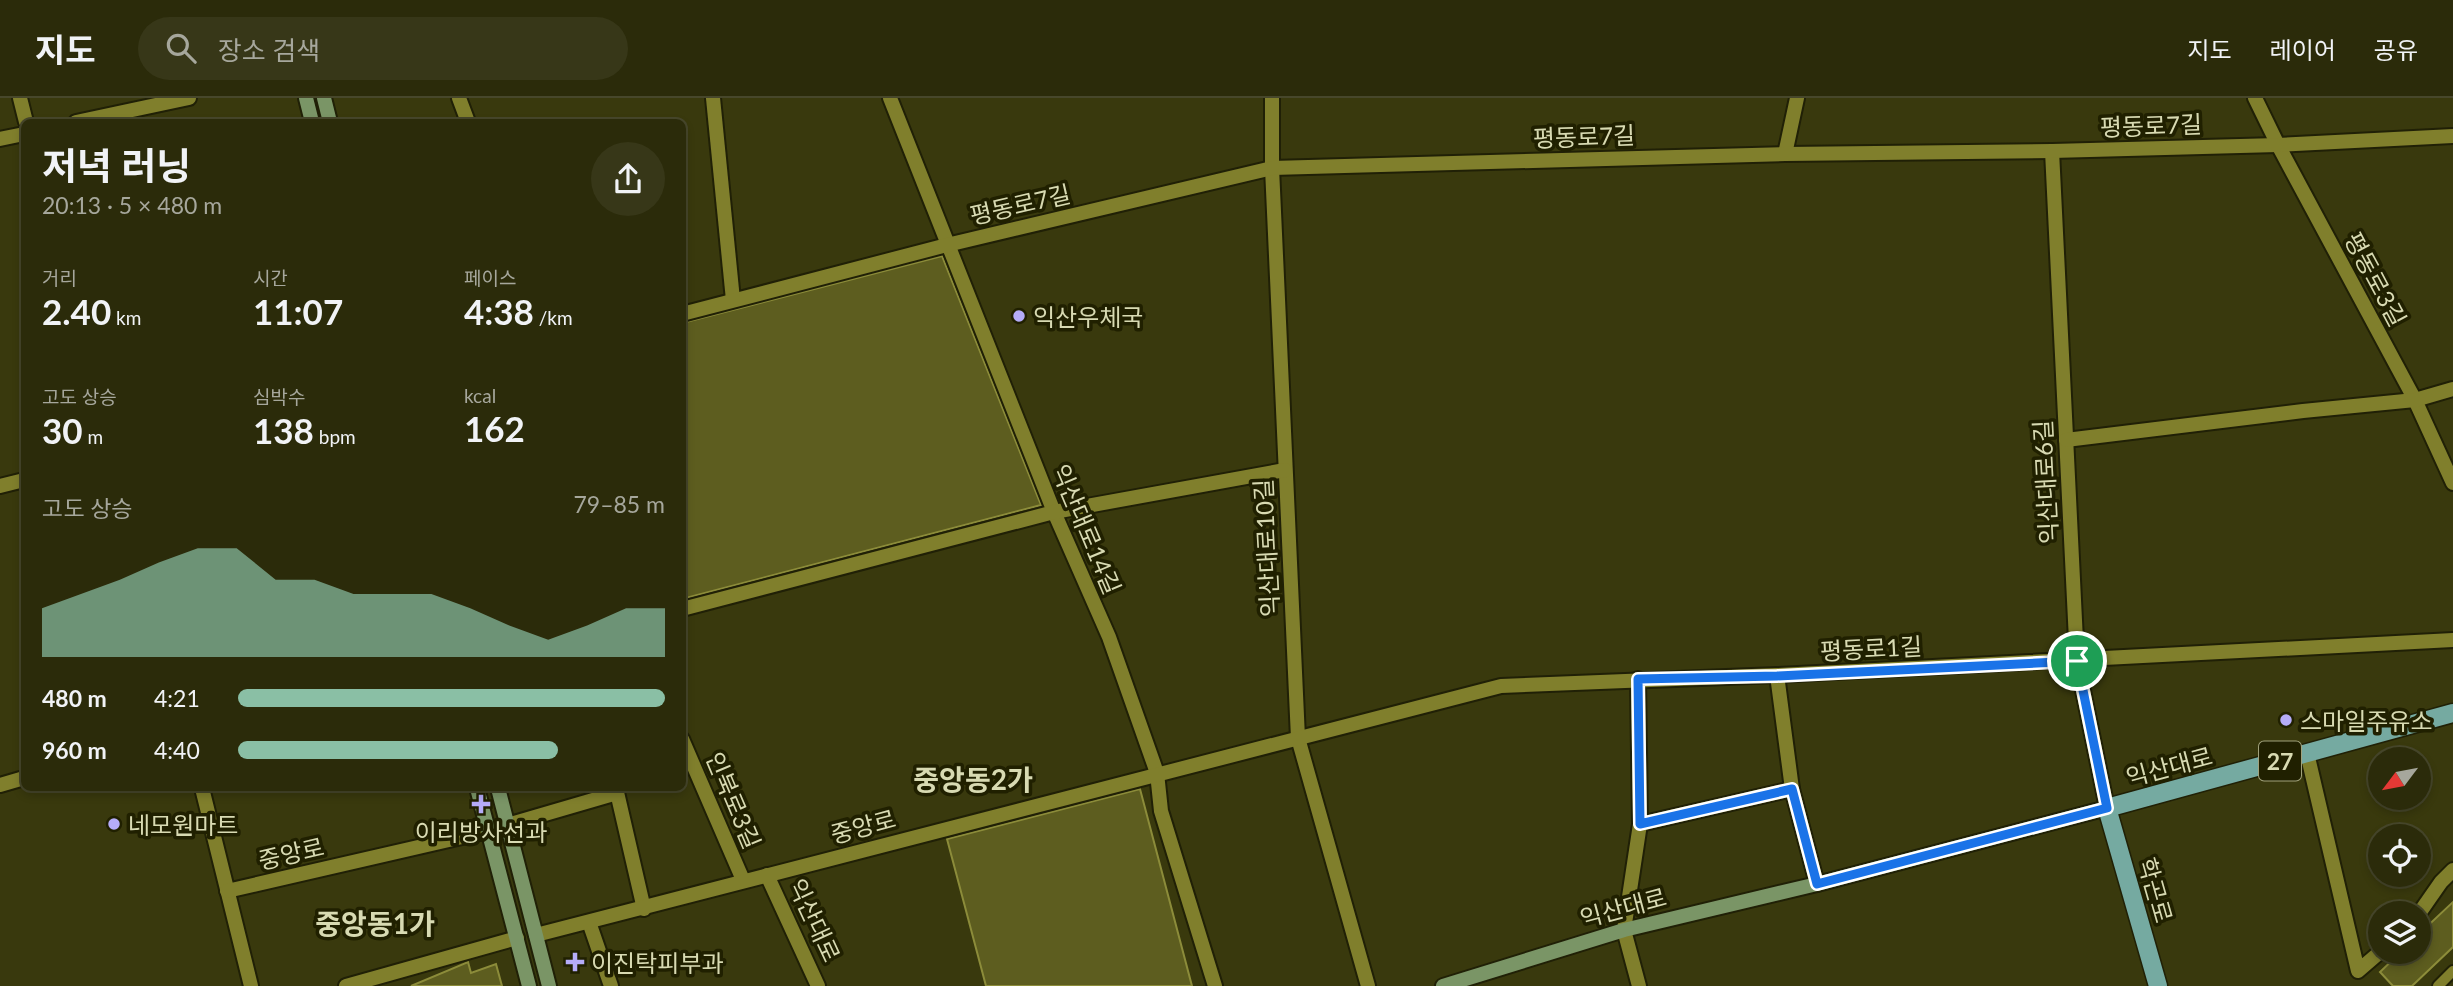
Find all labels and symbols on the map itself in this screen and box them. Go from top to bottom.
street label: 평동로7길 [2099,109,2203,141]
street label: 평동로7길 [1532,120,1636,152]
street label: 평동로7길 [967,178,1073,230]
street label: 평동로3길 [2339,227,2413,331]
place label: 익산우체국 [1033,302,1143,331]
marker: 익산우체국 [1011,308,1027,324]
street label: 익산대로6길 [2027,419,2063,545]
street label: 익산대로14길 [1047,460,1127,598]
street label: 익산대로10길 [1248,478,1284,618]
street label: 평동로1길 [1819,631,1923,665]
pin [2047,631,2107,691]
place label: 스마일주유소 [2300,706,2432,735]
marker: 스마일주유소 [2278,712,2294,728]
street label: 익산대로 [2123,741,2215,791]
road number: 27 [2259,741,2301,780]
street label: 인북로3길 [701,747,767,853]
north arrow [2368,747,2431,810]
district label: 중앙동2가 [913,762,1033,796]
marker: 이리방사선과 [471,794,491,814]
street label: 중앙로 [827,803,899,849]
place label: 네모원마트 [128,810,238,839]
marker: 네모원마트 [106,816,122,832]
place label: 이리방사선과 [415,817,547,846]
street label: 중앙로 [255,831,327,875]
street label: 학곤로 [2133,854,2179,926]
street label: 익산대로 [783,874,847,966]
street label: 익산대로 [1577,882,1669,932]
district label: 중앙동1가 [315,906,435,940]
place label: 이진탁피부과 [591,948,723,977]
marker: 이진탁피부과 [565,952,585,972]

